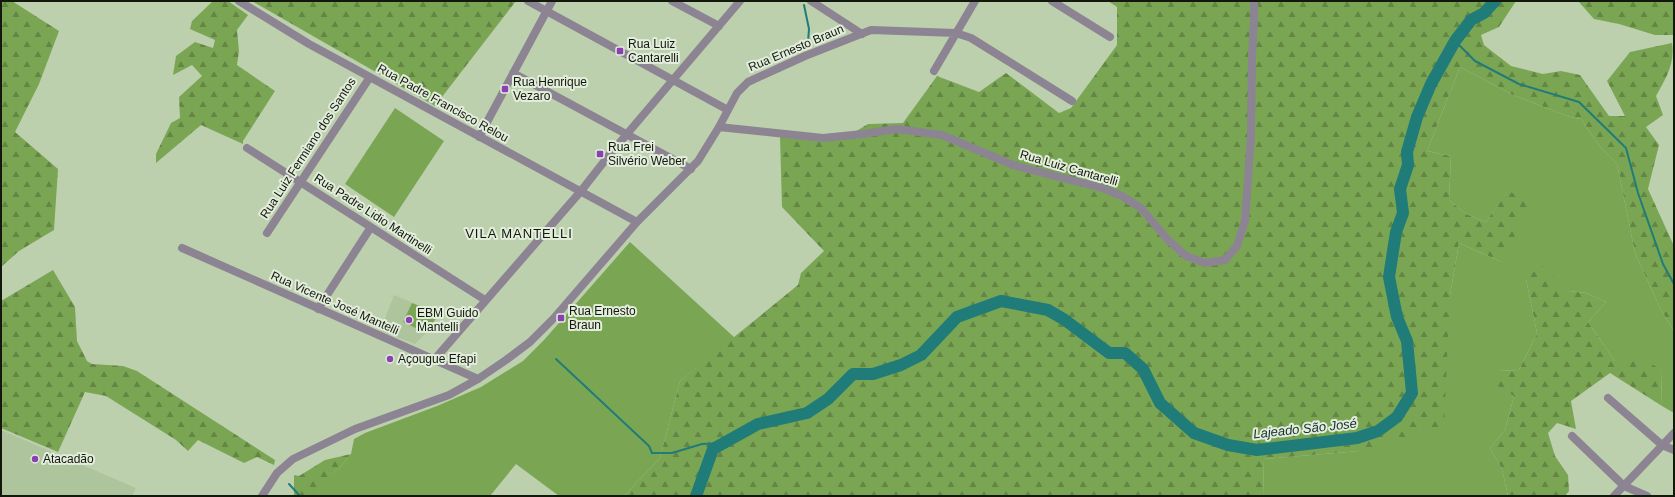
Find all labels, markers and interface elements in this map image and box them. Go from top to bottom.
street label: Rua Ernesto Braun [746,22,846,74]
place label: Rua Luiz Cantarelli [628,37,679,65]
marker: Rua Luiz Cantarelli [615,46,625,56]
street label: Rua Padre Francisco Relou [375,61,511,145]
street label: Rua Luiz Fermiano dos Santos [257,75,359,221]
place label: Rua Henrique Vezaro [513,75,587,103]
marker: Rua Henrique Vezaro [500,84,510,94]
place label: Rua Frei Silvério Weber [608,140,686,168]
street label: Rua Luiz Cantarelli [1018,147,1120,189]
marker: Rua Frei Silvério Weber [595,149,605,159]
street label: Rua Padre Lidio Martinelli [312,171,434,257]
district label: VILA MANTELLI [465,226,573,241]
street label: Rua Vicente José Mantelli [269,268,401,338]
place label: Rua Ernesto Braun [569,304,636,332]
place label: EBM Guido Mantelli [417,306,479,334]
marker: Rua Ernesto Braun [556,313,566,323]
marker: EBM Guido Mantelli [404,315,414,325]
place label: Açougue Efapi [398,352,476,366]
marker: Açougue Efapi [385,354,395,364]
water label: Lajeado São José [1253,416,1358,441]
place label: Atacadão [43,452,94,466]
marker: Atacadão [30,454,40,464]

